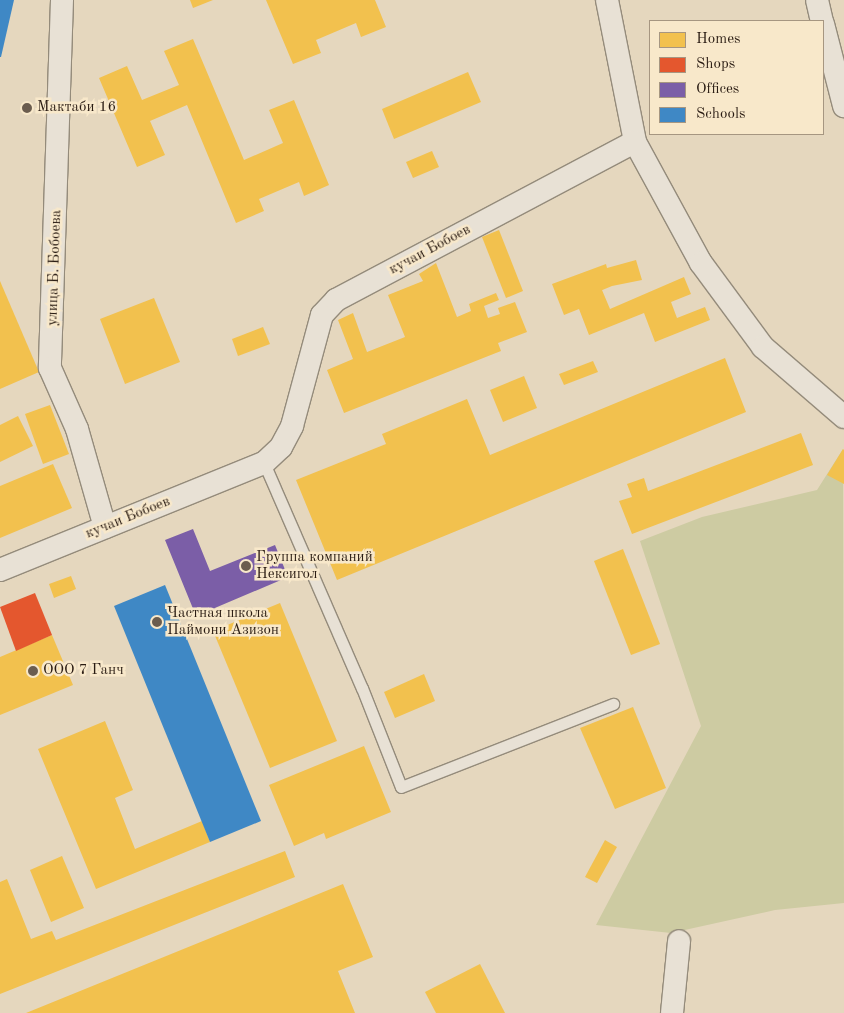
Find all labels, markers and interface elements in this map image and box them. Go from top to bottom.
legend [649,20,824,135]
text: Homes [696,32,741,47]
text: Shops [696,57,735,72]
text: Offices [696,82,739,97]
place label: Мактаби 16 [37,99,116,117]
marker: Мактаби 16 [21,102,33,114]
text: Schools [696,107,745,122]
street label: улица Б. Бобоева [44,210,66,326]
street label: кучаи Бобоев [386,221,474,279]
street label: кучаи Бобоев [83,493,173,543]
place label: Группа компаний Нексигол [256,548,373,583]
marker: Группа компаний Нексигол [240,560,252,572]
place label: Частная школа Паймони Азизон [167,604,279,639]
marker: Частная школа Паймони Азизон [151,616,163,628]
place label: ООО 7 Ганч [43,662,124,680]
marker: ООО 7 Ганч [27,665,39,677]

